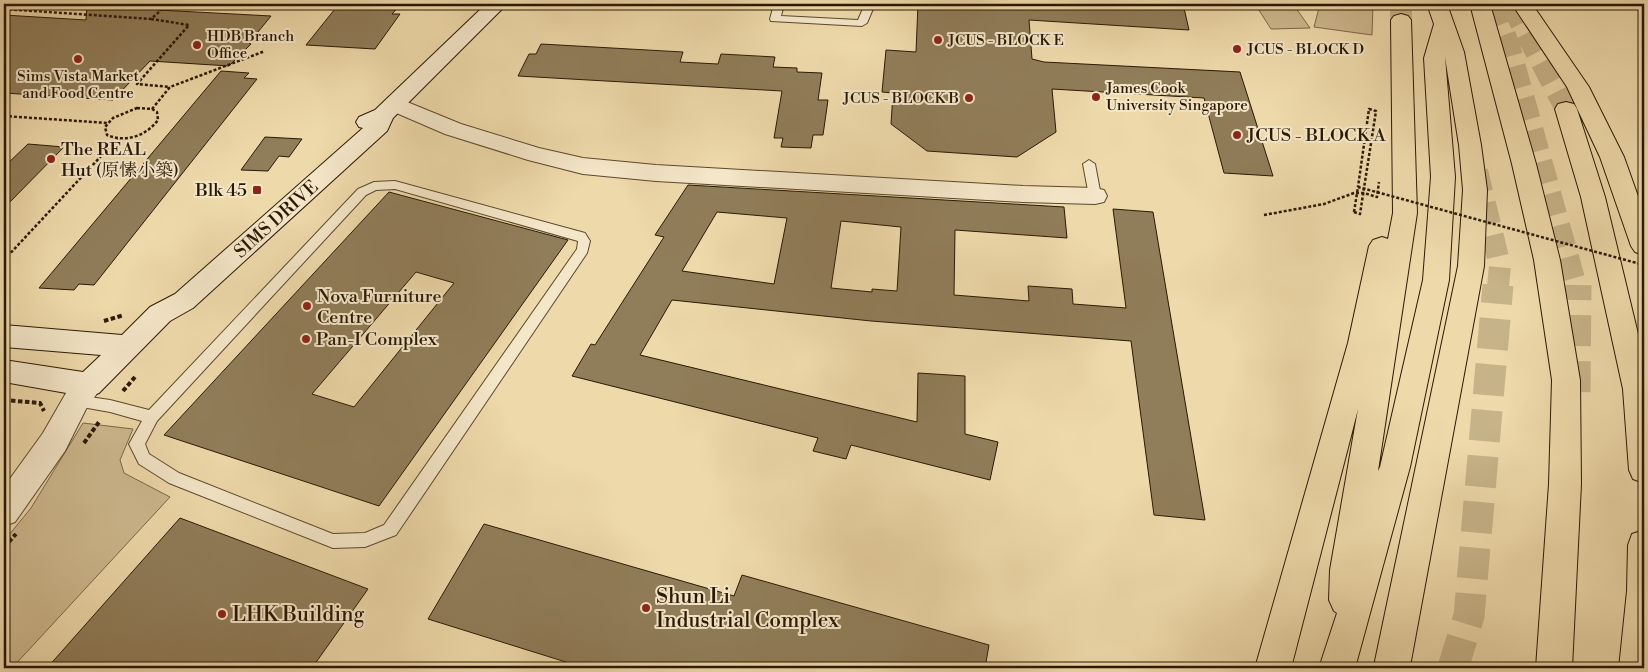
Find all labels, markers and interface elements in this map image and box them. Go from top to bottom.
place label: HDB Branch Office [207,27,294,63]
place label: JCUS - BLOCK E [947,31,1064,50]
marker: JCUS - BLOCK E [932,34,944,46]
marker: HDB Branch Office [191,39,203,51]
place label: JCUS - BLOCK D [1246,40,1364,59]
marker: JCUS - BLOCK D [1231,43,1243,55]
marker: Sims Vista Market and Food Centre [72,53,84,65]
place label: Sims Vista Market and Food Centre [17,67,140,103]
place label: James Cook University Singapore [1105,79,1248,115]
place label: JCUS - BLOCK B [842,89,959,108]
marker: James Cook University Singapore [1090,91,1102,103]
marker: JCUS - BLOCK B [963,92,975,104]
place label: JCUS - BLOCK A [1246,124,1386,147]
marker: JCUS - BLOCK A [1231,129,1243,141]
place label: The REAL Hut (原愫小築) [61,138,179,182]
marker: The REAL Hut (原愫小築) [45,153,57,165]
street label: SIMS DRIVE [229,175,323,263]
place label: Blk 45 [194,179,247,202]
marker: Blk 45 [251,184,263,196]
place label: Nova Furniture Centre [317,285,441,329]
marker: Nova Furniture Centre [301,300,313,312]
place label: Pan-I Complex [316,328,438,351]
marker: Pan-I Complex [300,333,312,345]
place label: Shun Li Industrial Complex [656,584,839,634]
place label: LHK Building [232,602,365,628]
marker: Shun Li Industrial Complex [640,602,652,614]
marker: LHK Building [216,608,228,620]

